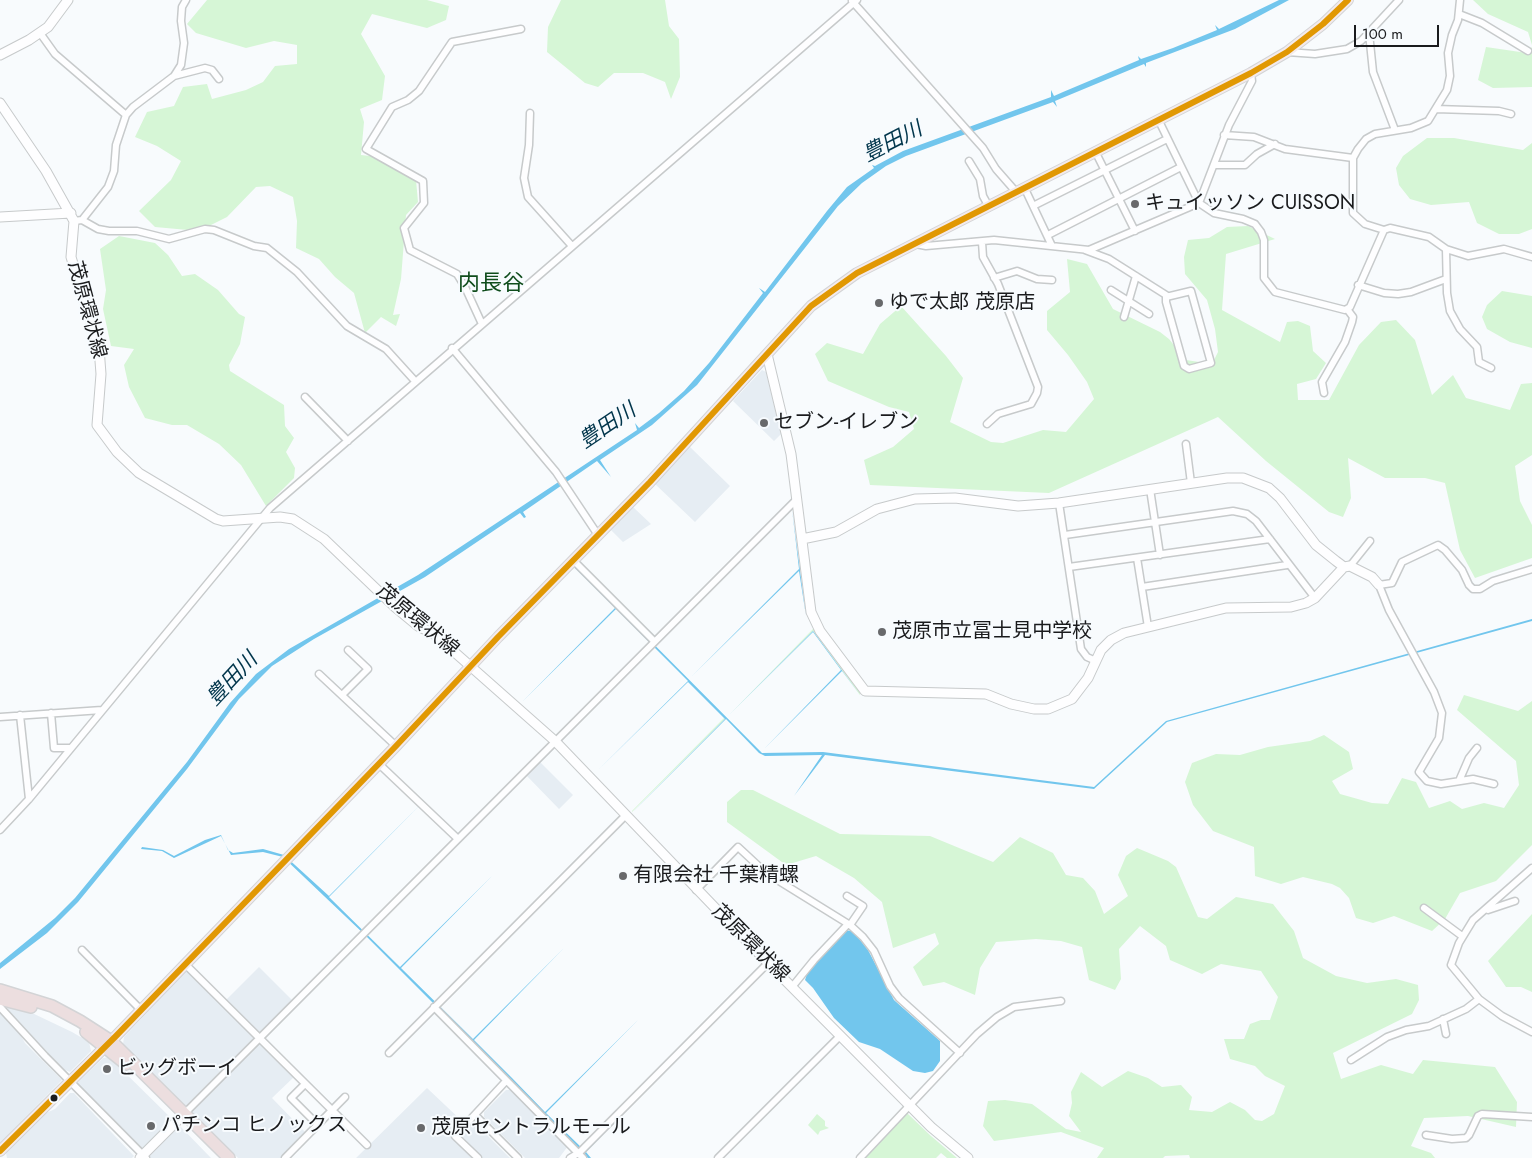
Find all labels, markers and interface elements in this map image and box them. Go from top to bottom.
scale bar [1357,15,1442,47]
text: 100 m [1362,23,1403,45]
water label: 豊田川 [859,117,927,169]
place label: キュイッソン CUISSON [1145,192,1355,216]
marker: キュイッソン CUISSON [1129,198,1141,210]
street label: 茂原環状線 [61,259,111,361]
district label: 内長谷 [458,272,524,298]
place label: ゆで太郎 茂原店 [889,291,1035,315]
marker: ゆで太郎 茂原店 [873,297,885,309]
water label: 豊田川 [575,399,641,455]
place label: セブン-イレブン [774,411,918,435]
marker: セブン-イレブン [758,417,770,429]
street label: 茂原環状線 [371,580,463,662]
place label: 茂原市立冨士見中学校 [892,620,1092,644]
marker: 茂原市立冨士見中学校 [876,626,888,638]
water label: 豊田川 [202,648,264,712]
place label: 有限会社 千葉精螺 [633,864,799,888]
marker: 有限会社 千葉精螺 [617,870,629,882]
street label: 茂原環状線 [706,900,794,988]
place label: ビッグボーイ [117,1057,237,1081]
marker: ビッグボーイ [101,1063,113,1075]
unlabelled marker [49,1093,59,1103]
place label: パチンコ ヒノックス [161,1114,347,1138]
place label: 茂原セントラルモール [431,1116,631,1140]
marker: パチンコ ヒノックス [145,1120,157,1132]
marker: 茂原セントラルモール [415,1122,427,1134]

